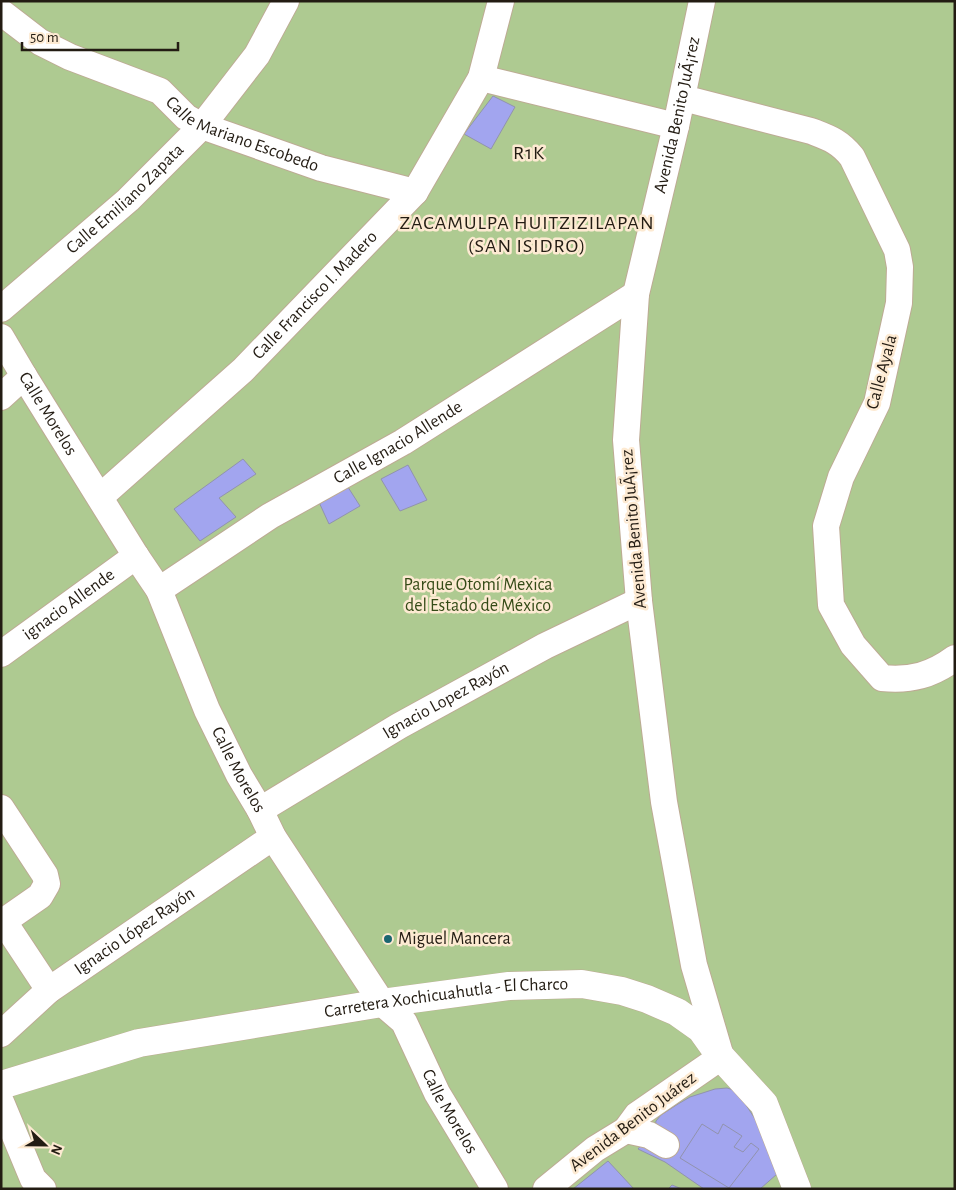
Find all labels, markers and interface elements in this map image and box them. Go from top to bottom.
scale bar [22,20,179,52]
text: 50 m [30,30,59,45]
street label: Avenida Benito JuÃ¡rez [651,35,703,195]
street label: Calle Mariano Escobedo [162,93,321,176]
street label: Calle Emiliano Zapata [63,141,187,257]
district label: R1K [513,143,545,163]
district label: ZACAMULPA HUITZIZILAPAN (SAN ISIDRO) [399,213,655,256]
street label: Calle Francisco I. Madero [249,228,381,363]
street label: Calle Ayala [863,333,901,411]
street label: Calle Morelos [15,369,80,459]
street label: Calle Ignacio Allende [331,398,466,488]
street label: Avenida Benito JuÃ¡rez [615,449,650,610]
street label: ignacio Allende [20,566,118,644]
park label: Parque Otomí Mexica del Estado de México [403,576,553,615]
street label: Ignacio Lopez Rayón [380,658,512,742]
street label: Calle Morelos [208,724,268,816]
street label: Ignacio López Rayón [71,884,198,979]
place label: Miguel Mancera [398,930,511,948]
marker: Miguel Mancera [382,933,394,945]
street label: Carretera Xochicuahutla - El Charco [323,975,569,1021]
street label: Calle Morelos [418,1067,481,1157]
street label: Avenida Benito Juárez [567,1069,699,1175]
north arrow [20,1120,70,1170]
text: N [48,1142,64,1157]

